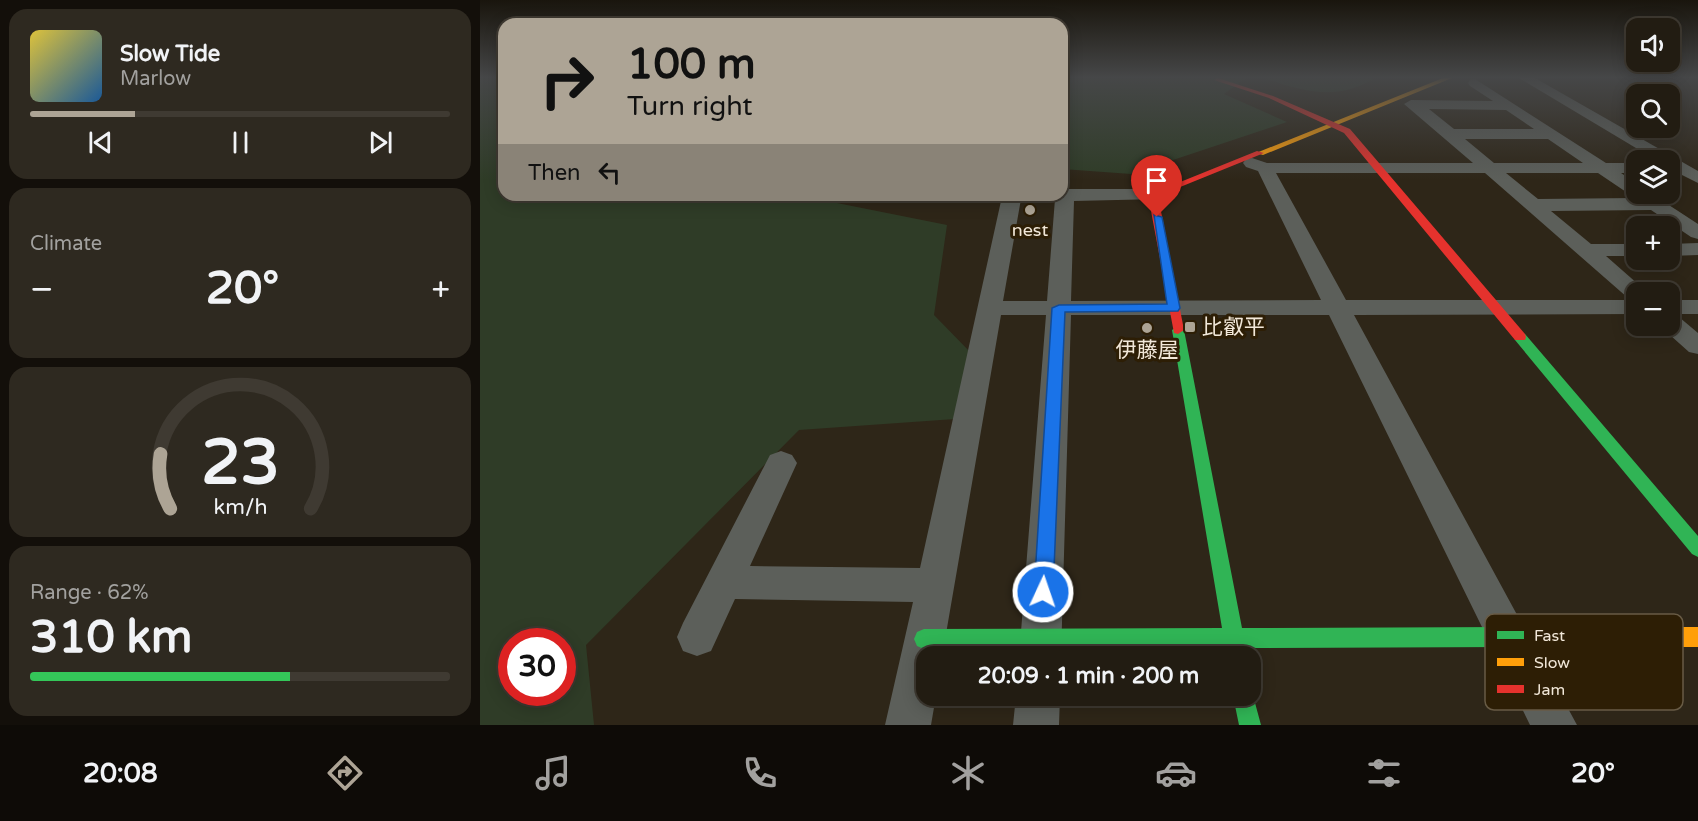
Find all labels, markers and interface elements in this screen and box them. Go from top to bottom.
map controls [1626,18,1680,336]
button: sound [1626,18,1680,72]
text: 100 m [627,39,756,90]
text: Slow Tide [120,41,220,67]
icon: right [528,42,606,120]
text: Marlow [120,67,191,91]
button: search [1626,84,1680,138]
text: Turn right [627,90,753,123]
icon: previous [84,126,117,159]
icon: pause [224,126,257,159]
icon: next [364,126,397,159]
button: layers [1626,150,1680,204]
pin [1131,155,1182,217]
icon: left [593,156,626,189]
text: Then [528,160,581,186]
icon: arrive [1140,164,1173,197]
marker: nest [1023,203,1037,217]
button: + [1626,216,1680,270]
place label: nest [1012,219,1048,241]
text: Climate [30,232,102,256]
text: 20° [206,262,279,316]
text: − [30,270,54,309]
text: + [431,270,450,309]
button: − [1626,282,1680,336]
place label: 比叡平 [1202,315,1265,340]
marker: 比叡平 [1183,320,1197,334]
marker: 伊藤屋 [1140,321,1154,335]
place label: 伊藤屋 [1116,338,1179,363]
text: 23 [201,426,279,501]
text: km/h [213,494,267,520]
position arrow [1011,560,1075,624]
text: Range · 62% [30,581,149,605]
text: 310 km [30,611,192,665]
legend [1485,614,1683,710]
text: Fast [1534,626,1565,646]
speed limit sign: 30 [498,628,576,706]
text: Slow [1534,653,1570,673]
text: 20:09 · 1 min · 200 m [978,663,1199,689]
text: Jam [1534,680,1565,700]
icon: directions [324,752,366,794]
icon: music [532,752,574,794]
icon: phone [739,752,781,794]
icon: climate [947,752,989,794]
icon: car [1155,752,1197,794]
icon: filters [1363,752,1405,794]
text: 20:08 [83,757,158,790]
text: 20° [1571,757,1615,790]

